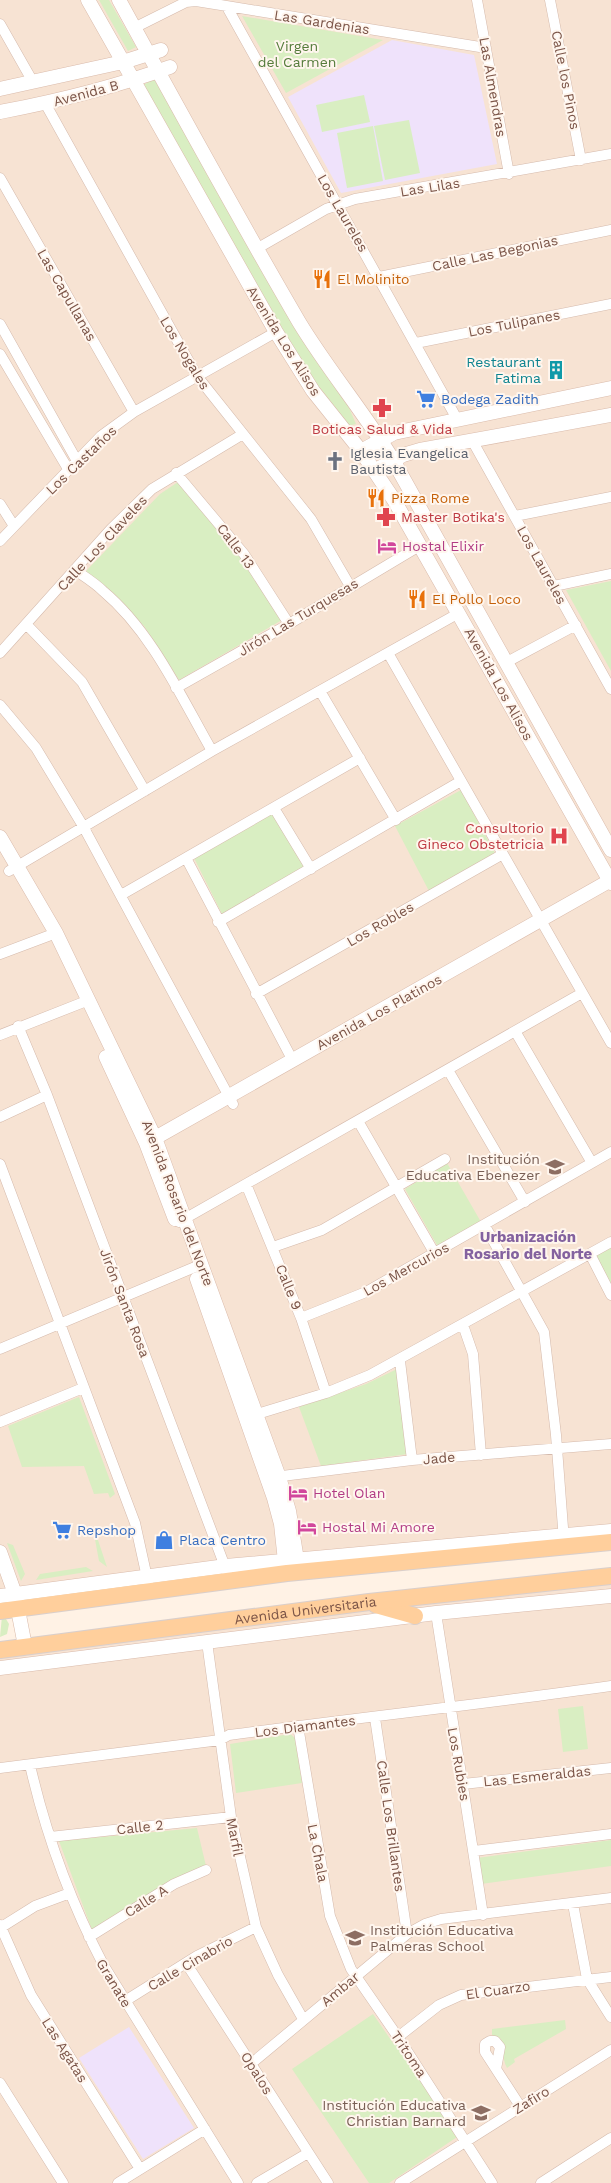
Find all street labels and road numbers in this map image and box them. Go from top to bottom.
street label: Las Gardenias [273,7,371,37]
street label: Calle los Pinos [549,29,583,131]
street label: Las Almendras [476,36,510,138]
street label: Avenida B [52,77,120,109]
street label: Los Laureles [314,171,372,255]
street label: Las Lilas [399,174,461,200]
street label: Calle Las Begonias [431,232,559,274]
street label: Las Capullanas [34,246,100,344]
street label: Avenida Los Alisos [244,283,324,399]
street label: Los Tulipanes [467,306,561,340]
street label: Los Nogales [157,314,213,392]
street label: Los Castaños [42,422,120,498]
street label: Calle Los Claveles [54,492,150,594]
street label: Calle 13 [214,520,258,572]
street label: Los Laureles [514,523,570,607]
street label: Jirón Las Turquesas [235,575,361,659]
street label: Avenida Los Alisos [461,625,537,743]
street label: Los Robles [344,898,416,950]
street label: Avenida Los Platinos [314,971,444,1053]
street label: Avenida Rosario del Norte [139,1118,217,1288]
street label: Los Mercurios [360,1239,452,1299]
street label: Jirón Santa Rosa [97,1246,153,1360]
street label: Calle 9 [273,1262,305,1312]
street label: Jade [422,1449,456,1467]
street label: Avenida Universitaria [233,1593,377,1627]
street label: Los Diamantes [254,1712,356,1740]
street label: Los Rubies [445,1726,473,1802]
street label: Calle Los Brillantes [374,1759,408,1893]
street label: Las Esmeraldas [482,1762,592,1790]
street label: Marfil [223,1816,247,1858]
street label: Calle 2 [116,1817,164,1837]
street label: La Chala [305,1822,332,1884]
street label: Calle A [122,1882,170,1920]
street label: Calle Cinabrio [145,1932,235,1994]
street label: Granate [93,1956,135,2010]
street label: Ambar [318,1968,363,2010]
street label: El Cuarzo [465,1978,531,2002]
street label: Las Agatas [39,2015,91,2085]
street label: Tritoma [388,2028,430,2080]
street label: Opalos [238,2049,276,2097]
street label: Zafiro [510,2083,552,2117]

